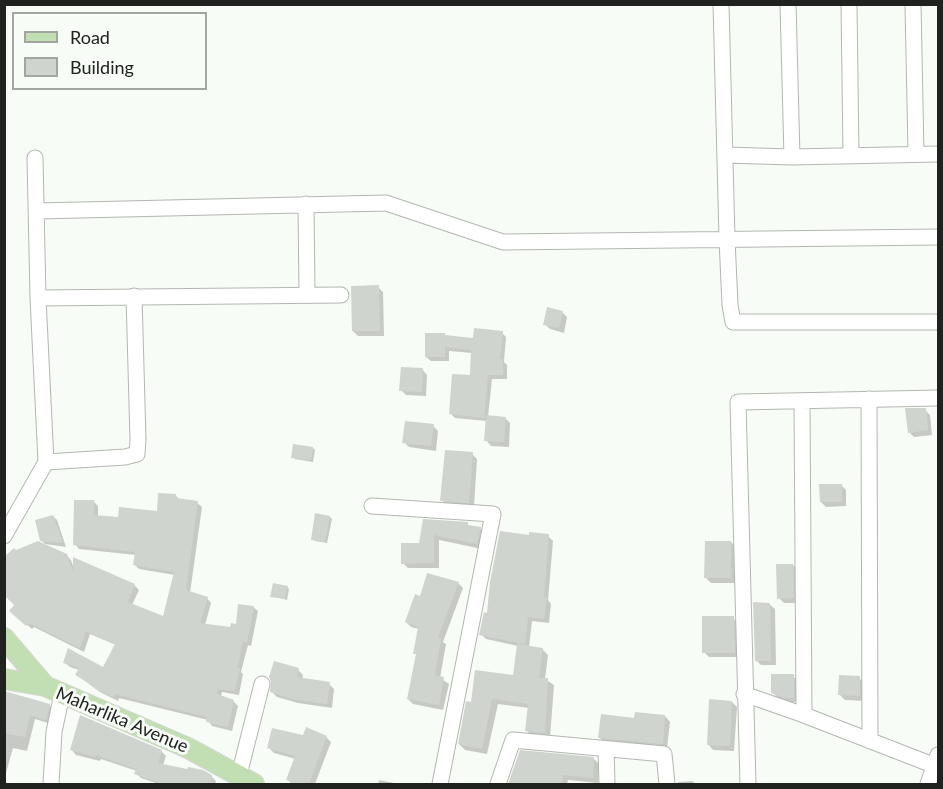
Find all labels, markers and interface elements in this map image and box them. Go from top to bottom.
legend [12,12,207,90]
text: Road [70,26,110,48]
text: Building [70,56,134,78]
street label: Maharlika Avenue [53,682,191,758]

